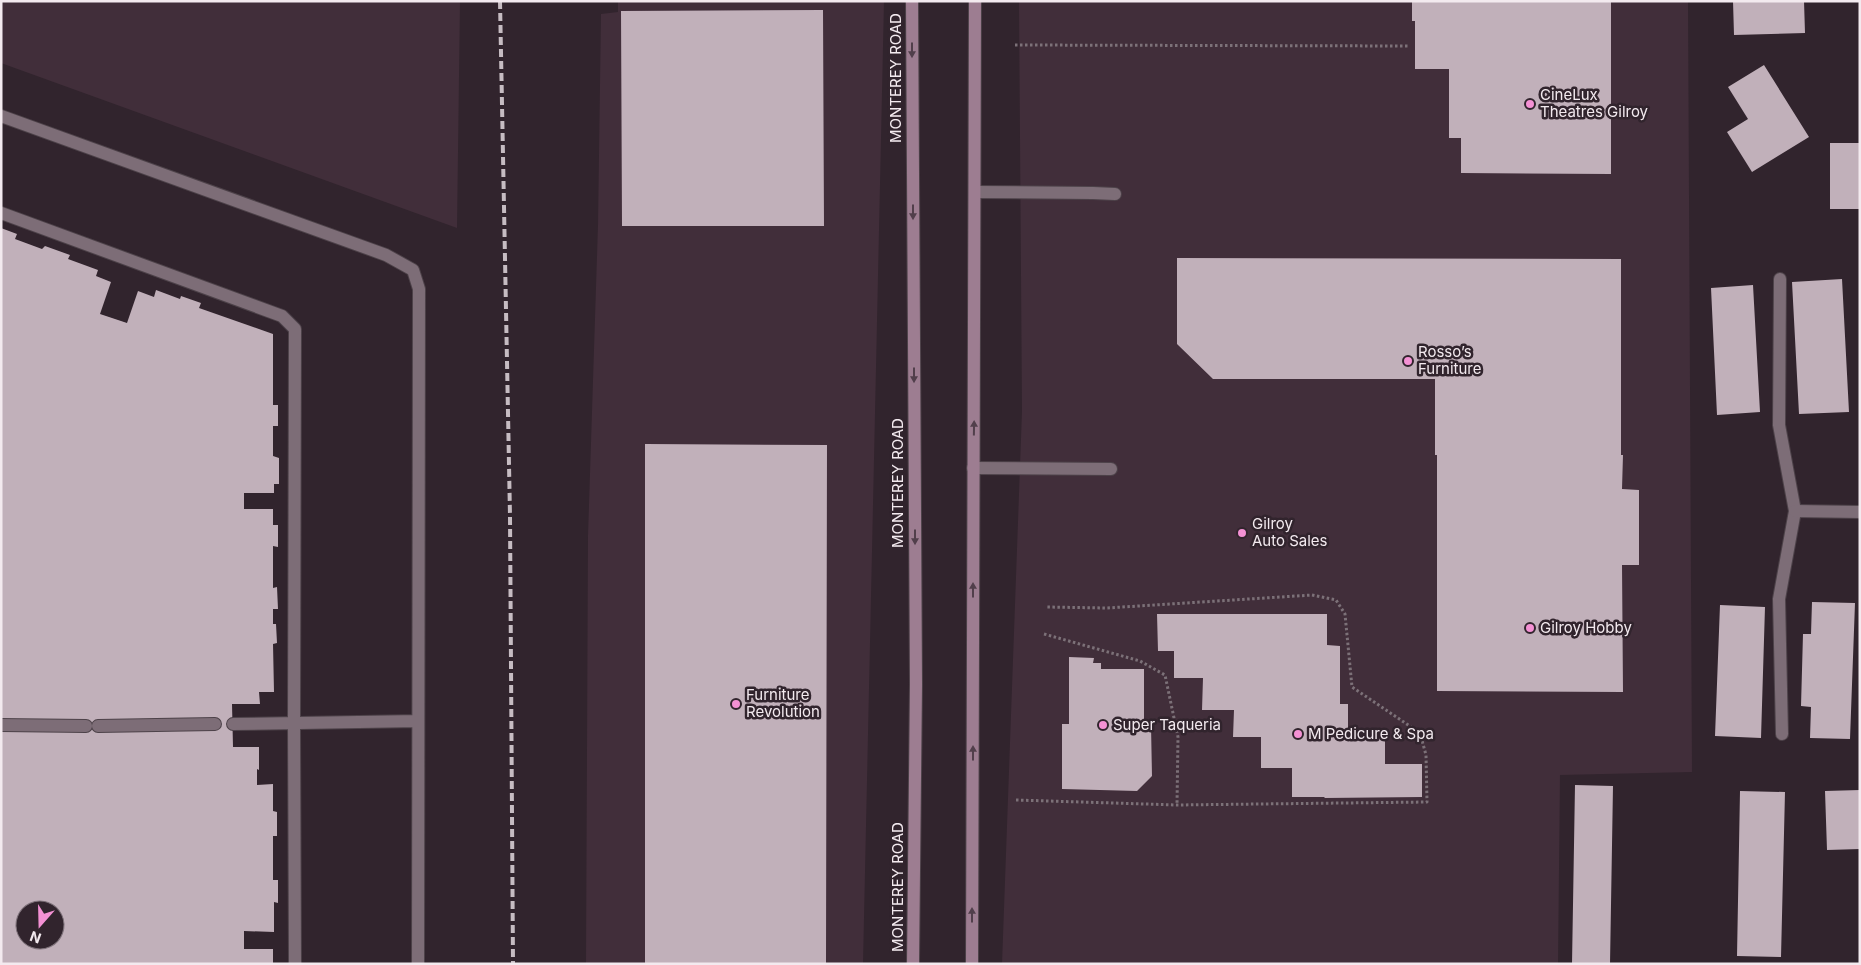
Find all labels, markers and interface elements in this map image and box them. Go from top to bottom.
street label: MONTEREY ROAD [886,13,905,143]
one-way arrow [908,42,916,58]
place label: CineLux Theatres Gilroy [1540,85,1649,121]
marker: CineLux Theatres Gilroy [1524,98,1536,110]
one-way arrow [909,205,917,221]
place label: Rosso’s Furniture [1418,342,1482,378]
marker: Rosso’s Furniture [1402,355,1414,367]
one-way arrow [910,367,918,383]
street label: MONTEREY ROAD [888,418,907,548]
one-way arrow [970,419,978,435]
place label: Gilroy Auto Sales [1252,514,1328,550]
marker: Gilroy Auto Sales [1236,527,1248,539]
one-way arrow [911,530,919,546]
one-way arrow [969,582,977,598]
place label: Gilroy Hobby [1540,618,1632,637]
marker: Gilroy Hobby [1524,622,1536,634]
place label: Furniture Revolution [746,685,820,721]
marker: Furniture Revolution [730,698,742,710]
place label: Super Taqueria [1113,715,1221,734]
marker: Super Taqueria [1097,719,1109,731]
place label: M Pedicure & Spa [1308,724,1434,743]
marker: M Pedicure & Spa [1292,728,1304,740]
one-way arrow [969,744,977,760]
street label: MONTEREY ROAD [888,822,907,952]
north arrow [15,900,65,950]
one-way arrow [968,907,976,923]
text: N [27,928,43,947]

